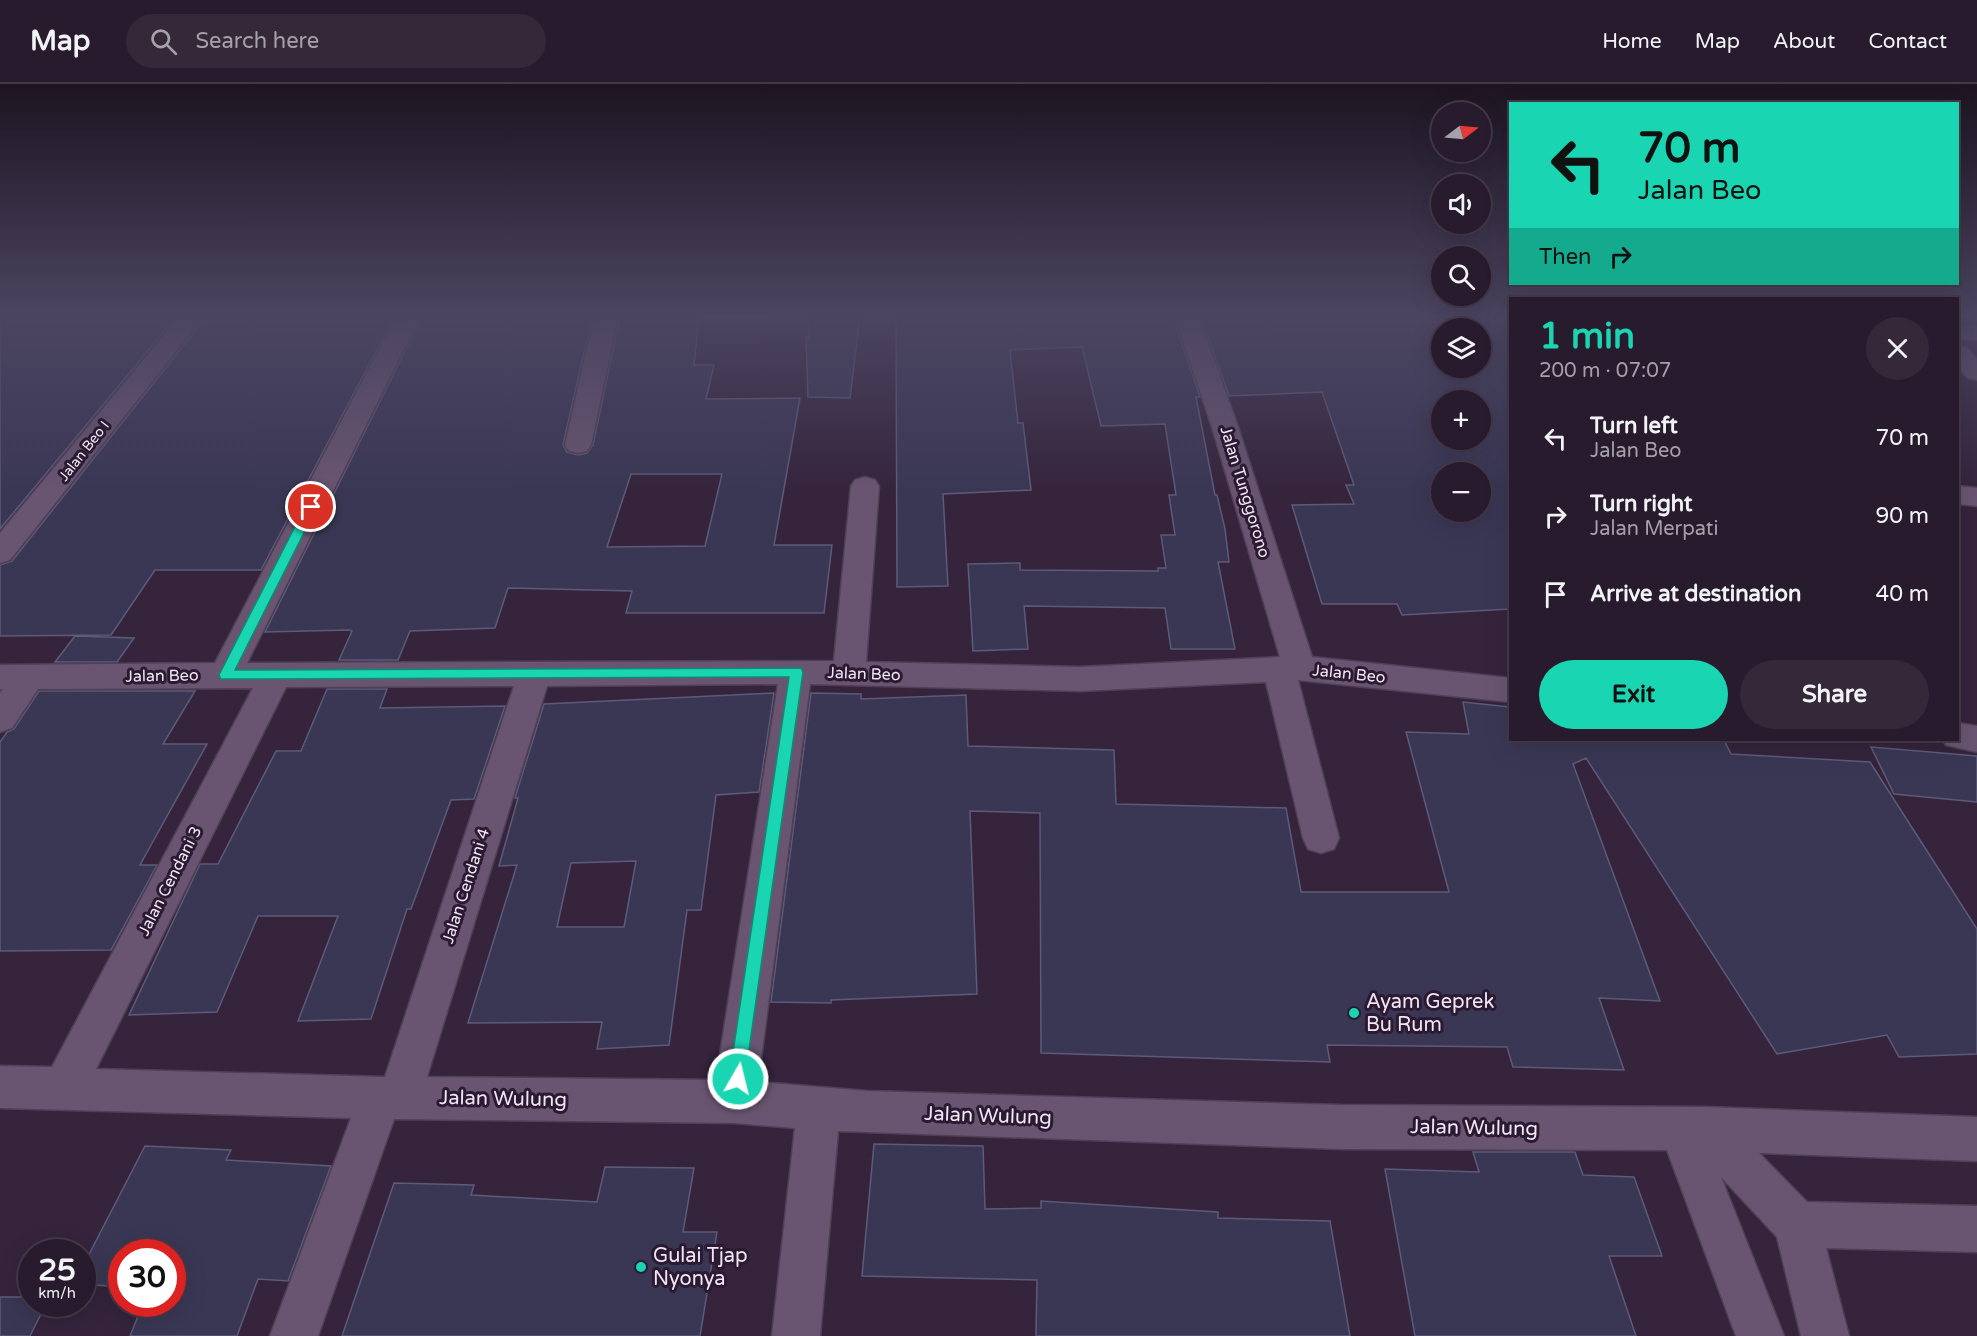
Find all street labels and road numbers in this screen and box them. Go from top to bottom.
street label: Jalan Beo I [55,418,113,484]
street label: Jalan Tunggorono [1215,424,1275,560]
street label: Jalan Beo [1312,660,1386,688]
street label: Jalan Beo [827,663,901,685]
street label: Jalan Beo [125,665,199,687]
street label: Jalan Cendani 3 [134,823,206,939]
street label: Jalan Cendani 4 [438,826,494,946]
street label: Jalan Wulung [439,1086,567,1112]
street label: Jalan Wulung [924,1102,1052,1130]
street label: Jalan Wulung [1410,1115,1538,1141]

